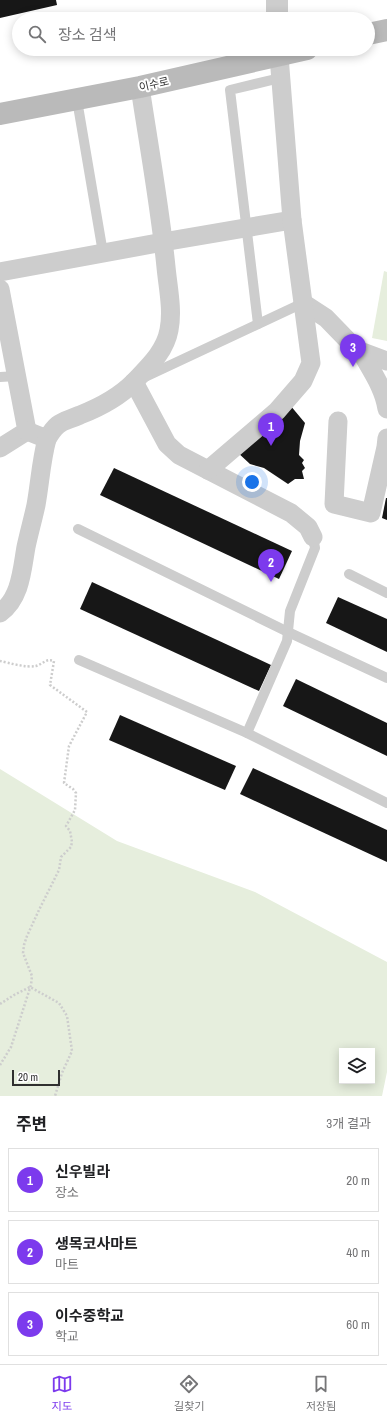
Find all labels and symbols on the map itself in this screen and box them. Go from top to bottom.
street label: 이수로 [138,74,170,94]
pin: 3 [340,334,366,367]
pin: 1 [258,413,284,446]
your location [242,472,262,492]
pin: 2 [258,549,284,582]
scale bar [12,1068,60,1087]

